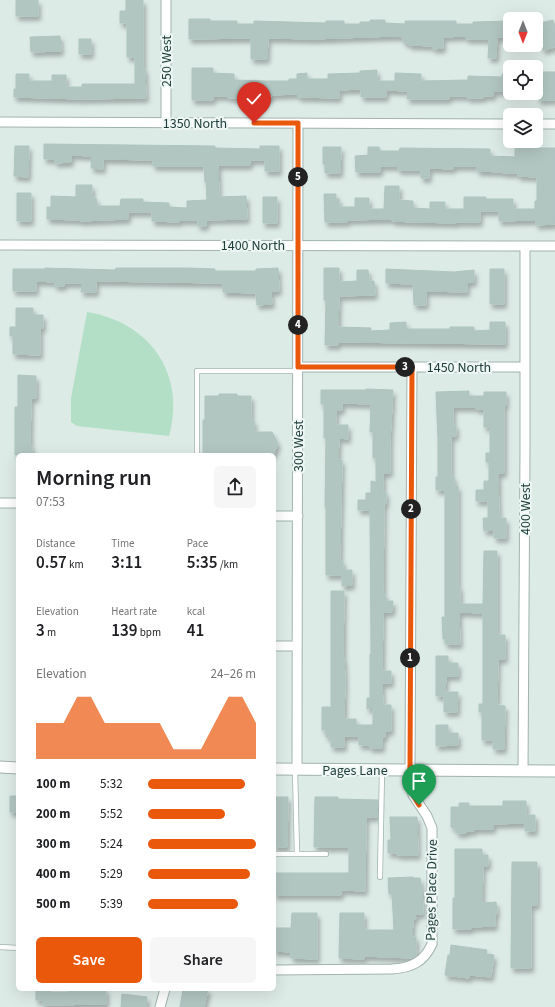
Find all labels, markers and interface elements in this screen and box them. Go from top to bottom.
north arrow [503,12,543,52]
map controls [503,12,543,148]
street label: 250 West [157,35,177,87]
button: locate [503,60,543,100]
pin [237,82,271,123]
icon: check [243,88,265,110]
button: layers [503,108,543,148]
street label: 1350 North [163,114,227,134]
pin: 5 [288,167,308,187]
text: 5 [295,169,301,184]
street label: 1400 North [221,236,285,256]
pin: 4 [288,315,308,335]
text: 4 [295,317,301,332]
pin: 3 [395,357,415,377]
street label: 1450 North [427,358,491,378]
text: 3 [402,359,408,374]
street label: 300 West [289,420,309,472]
text: Morning run [36,462,152,494]
button: share [214,466,256,508]
street label: 400 West [516,483,536,535]
text: 07:53 [36,493,65,511]
pin: 2 [401,499,421,519]
text: 2 [408,501,414,516]
text: Distance [36,536,75,551]
text: Time [111,536,135,551]
text: Pace [187,536,208,551]
text: 0.57 [36,551,67,575]
text: 3:11 [111,551,142,575]
text: 5:35 [187,551,218,575]
text: km [67,557,84,572]
text: /km [218,557,238,572]
text: Elevation [36,604,79,619]
text: Heart rate [111,604,157,619]
text: kcal [187,604,205,619]
text: 3 [36,619,45,643]
text: 139 [111,619,138,643]
text: 41 [187,619,204,643]
text: m [45,625,56,640]
text: bpm [138,625,161,640]
pin: 1 [400,648,420,668]
text: 1 [407,650,413,665]
text: Elevation [36,665,87,683]
text: 24–26 m [211,665,256,683]
street label: Pages Lane [322,761,388,781]
pin [402,764,436,805]
icon: arrive [408,770,430,792]
text: 100 m [36,775,70,793]
text: 5:32 [100,775,123,793]
text: 200 m [36,805,70,823]
text: 5:52 [100,805,123,823]
text: 300 m [36,835,70,853]
text: 5:24 [100,835,123,853]
street label: Pages Place Drive [421,839,443,941]
text: 400 m [36,865,70,883]
text: 5:29 [100,865,123,883]
text: 500 m [36,895,70,913]
text: 5:39 [100,895,123,913]
button: Save [36,937,142,983]
button: Share [150,937,256,983]

